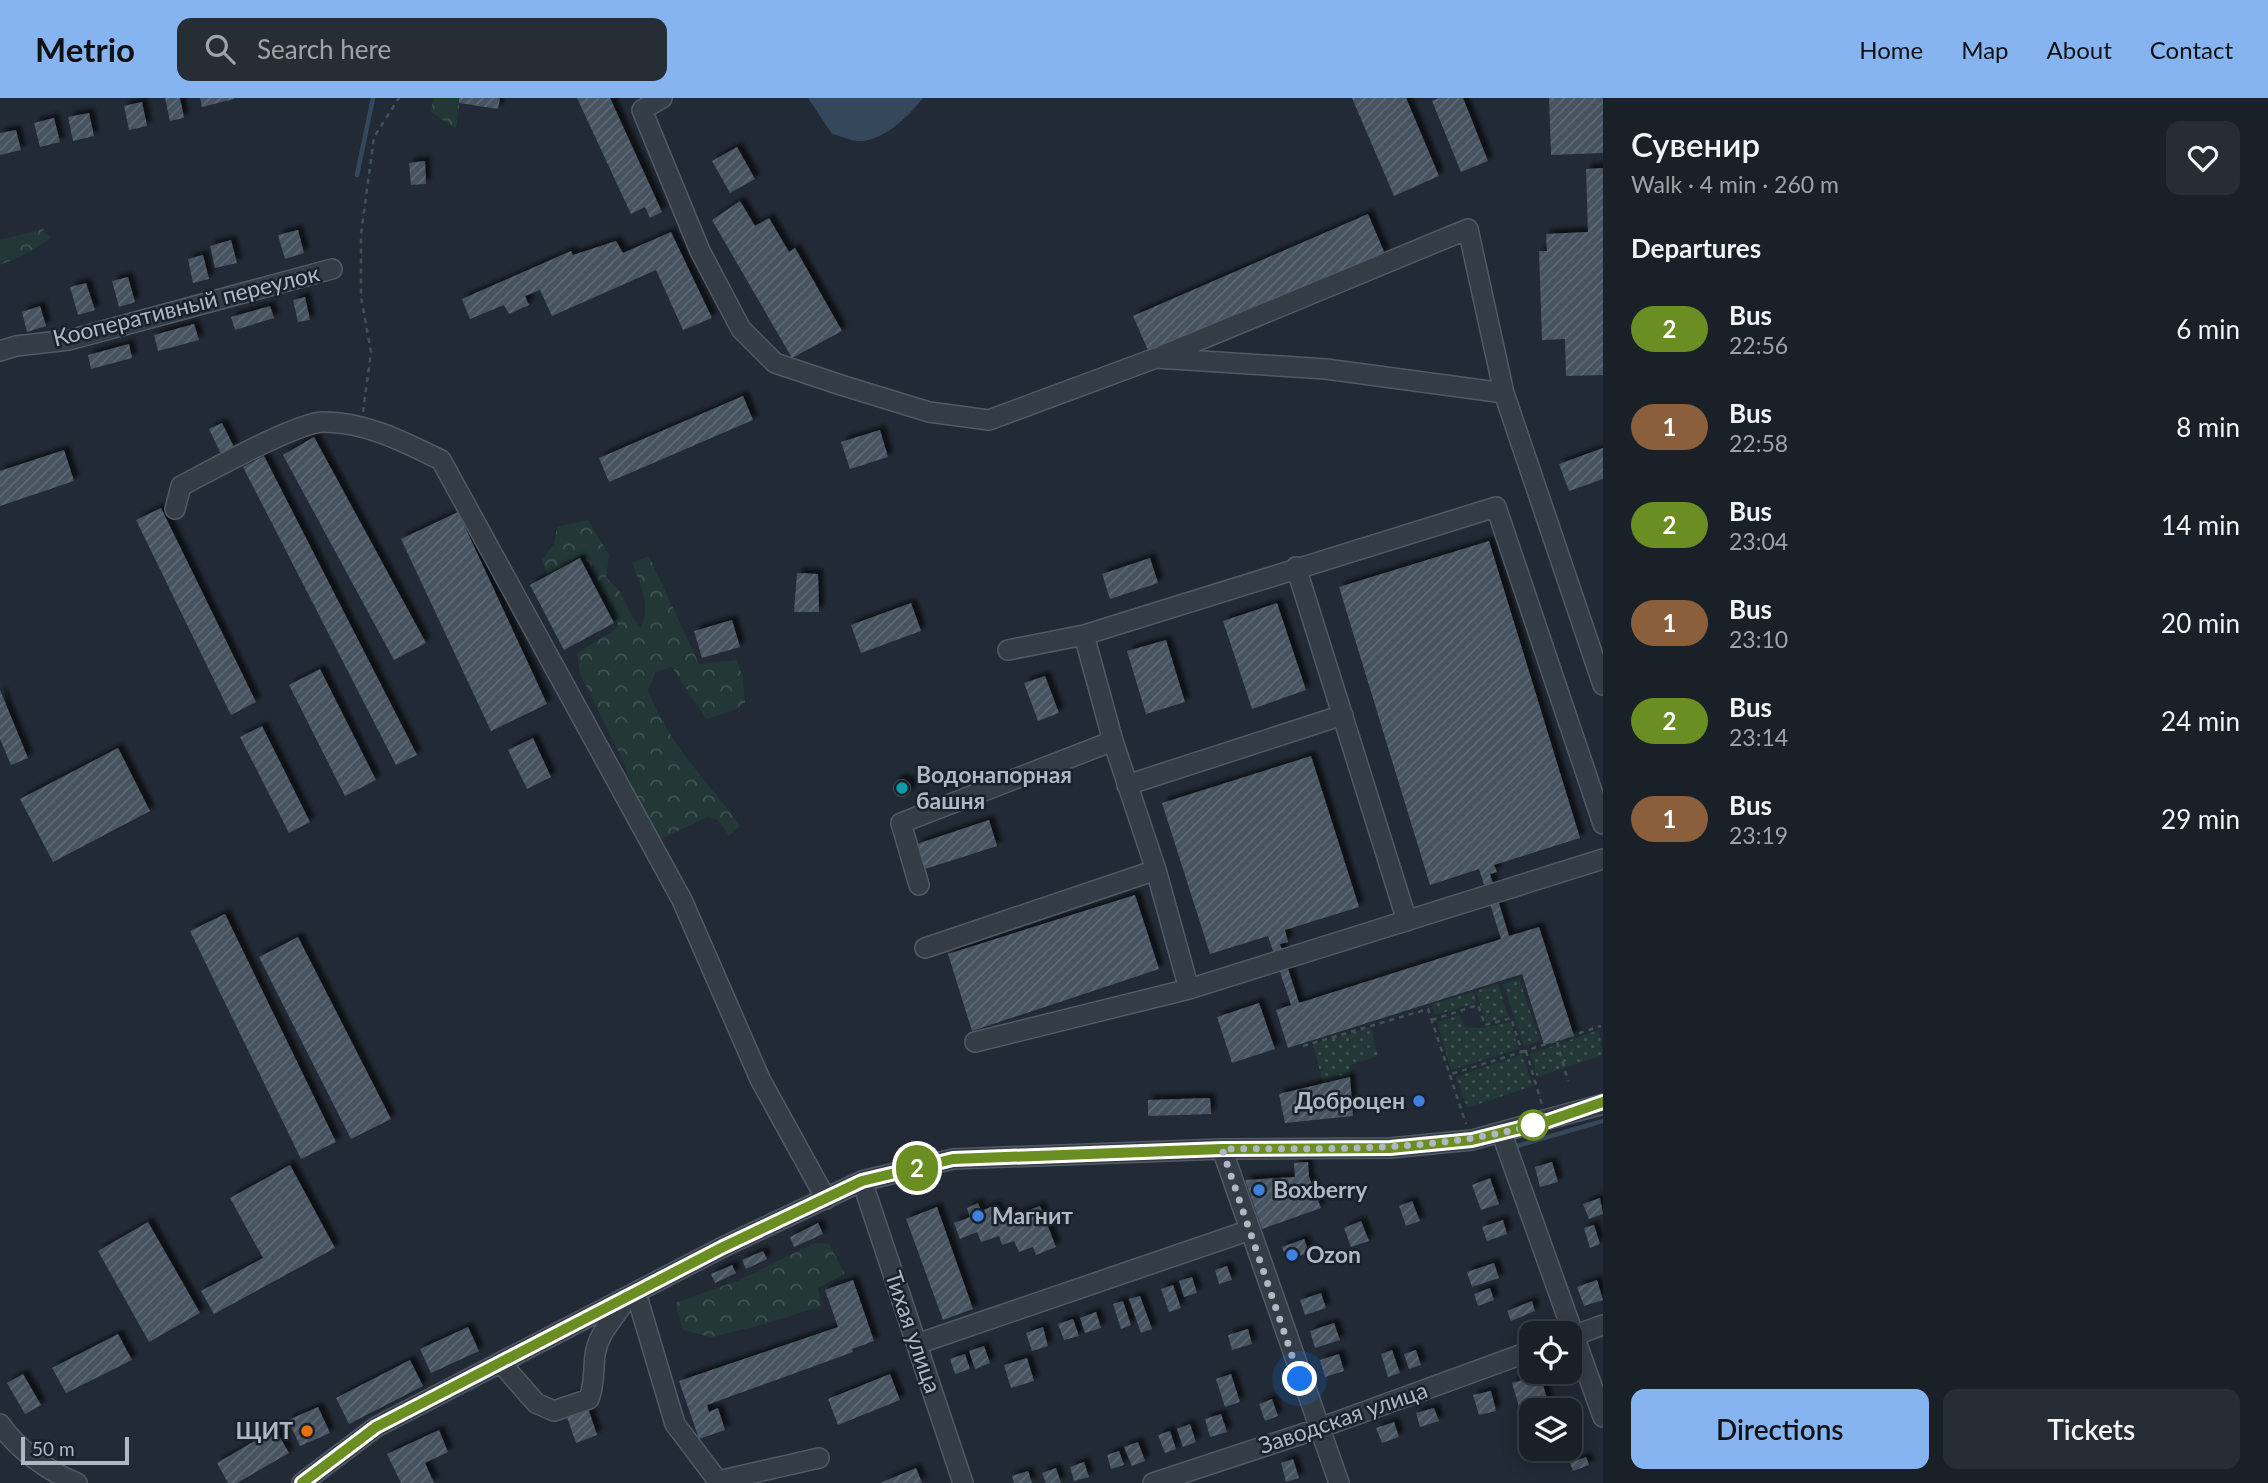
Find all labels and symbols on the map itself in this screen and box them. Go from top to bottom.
street label: Кооперативный переулок [50,258,322,352]
place label: Водонапорная башня [916,760,1072,814]
marker: Водонапорная башня [894,780,910,796]
place label: Доброцен [1295,1086,1405,1114]
marker: Доброцен [1411,1093,1427,1109]
unlabelled marker [1518,1110,1548,1140]
line badge: 2 [894,1145,940,1191]
place label: Boxberry [1273,1175,1368,1203]
marker: Boxberry [1251,1182,1267,1198]
place label: Магнит [992,1201,1073,1229]
marker: Магнит [970,1208,986,1224]
place label: Ozon [1306,1240,1361,1268]
marker: Ozon [1284,1247,1300,1263]
street label: Тихая улица [880,1267,948,1396]
your location [1282,1361,1317,1396]
street label: Заводская улица [1254,1375,1431,1459]
place label: ЩИТ [235,1416,293,1444]
marker: ЩИТ [299,1423,315,1439]
scale bar [21,1434,130,1466]

